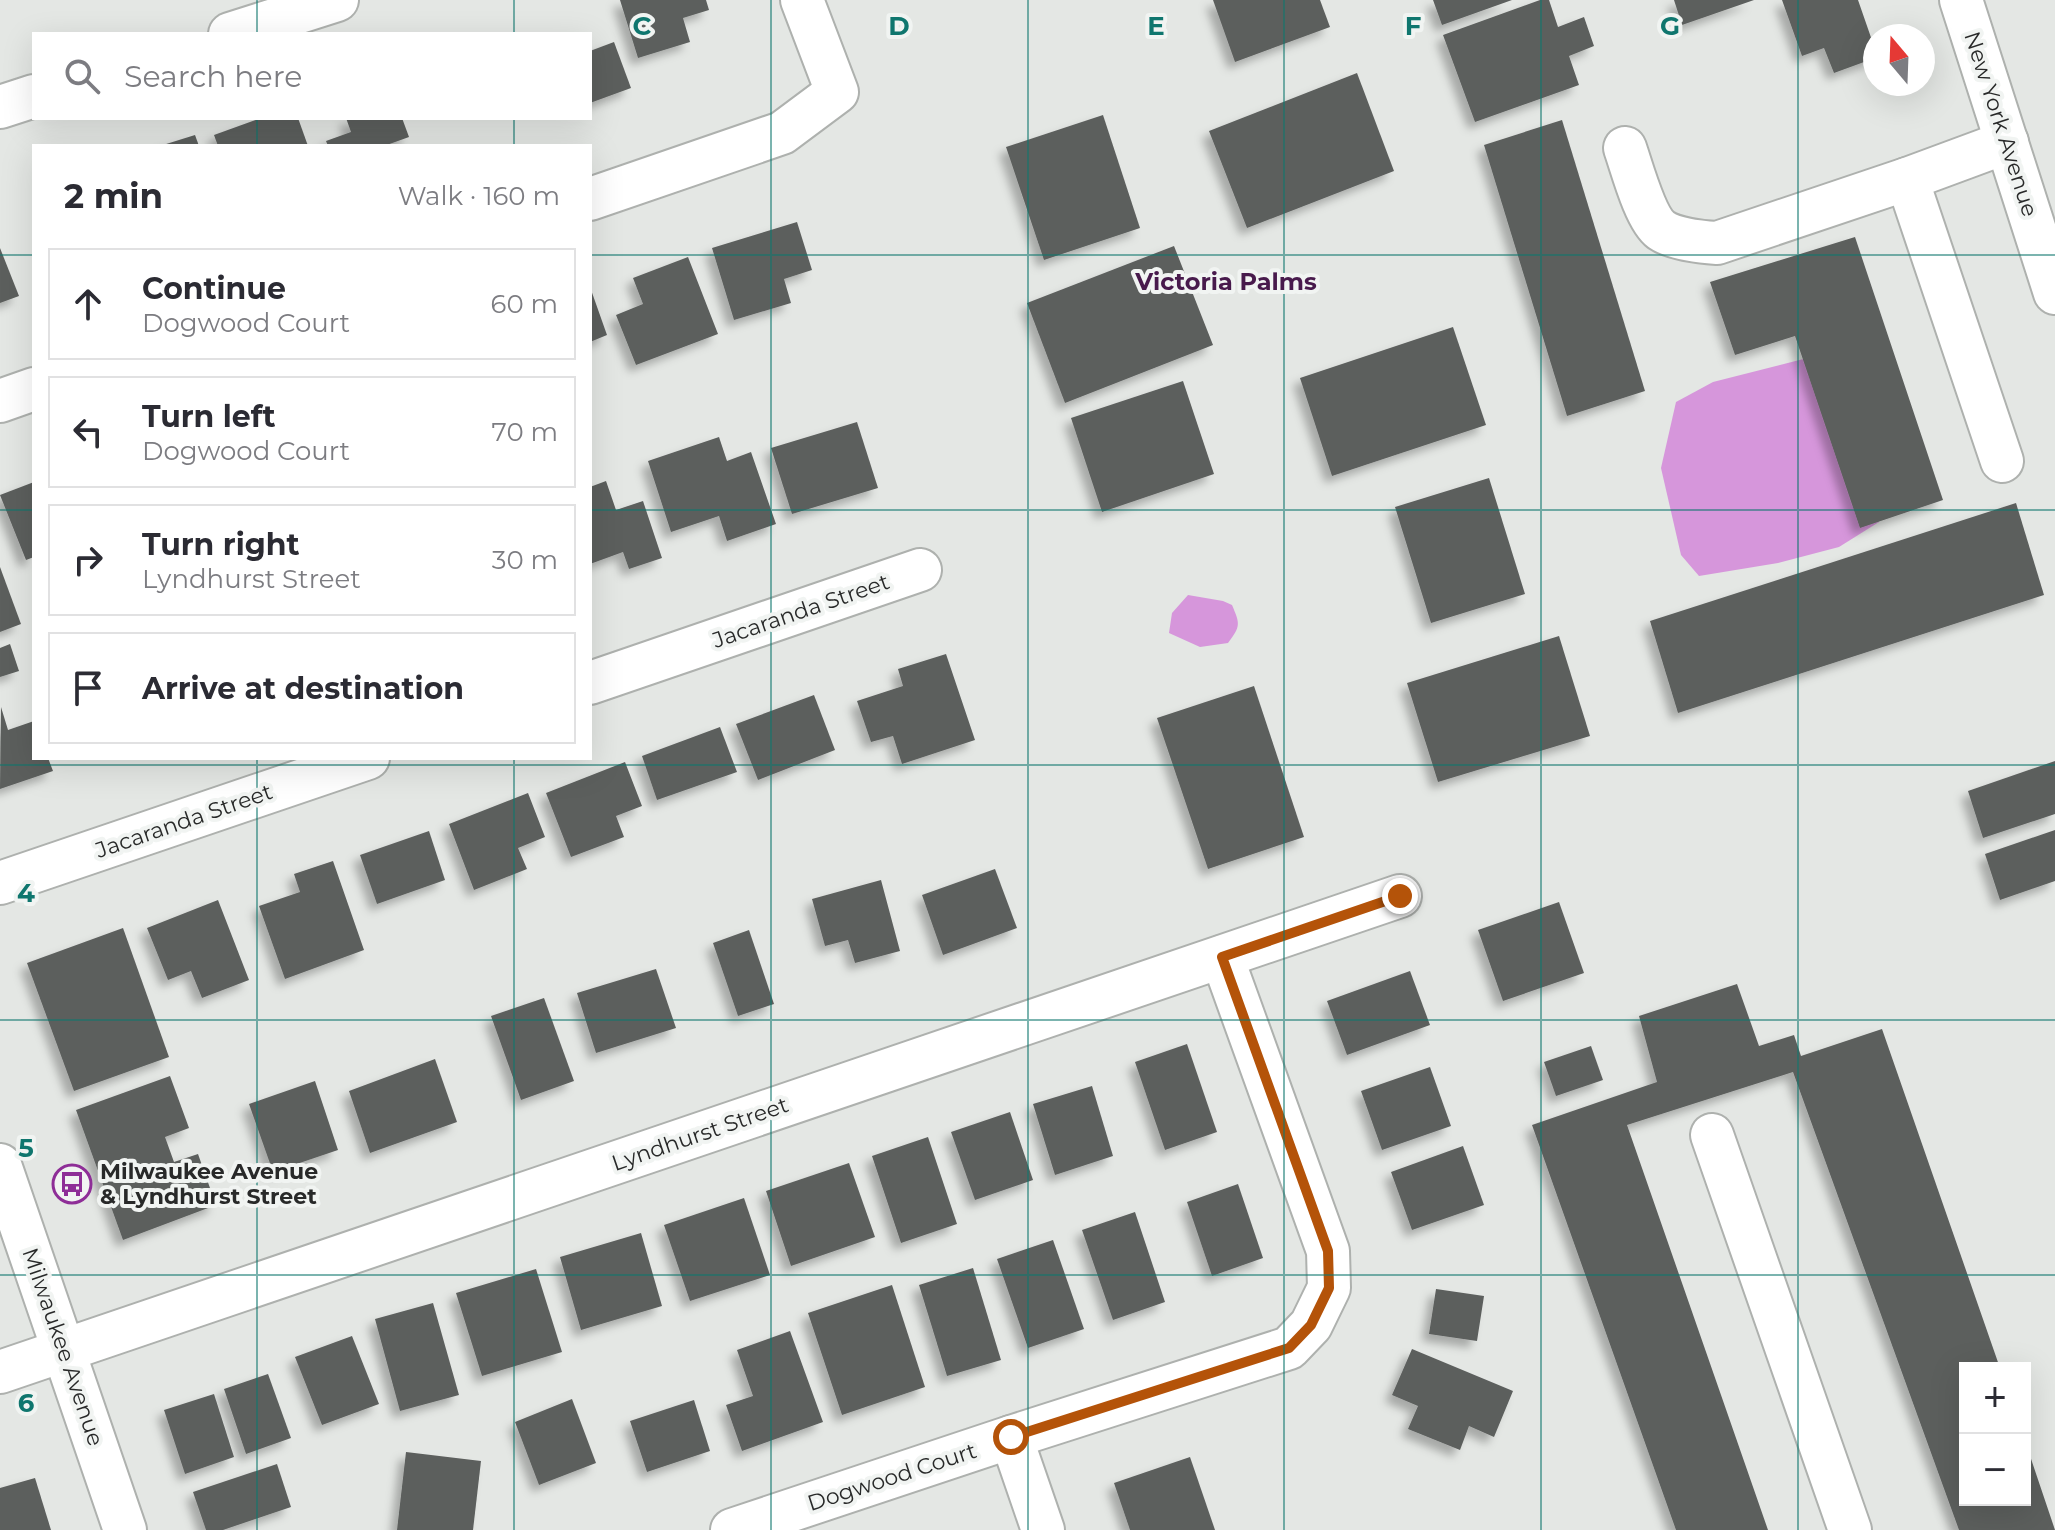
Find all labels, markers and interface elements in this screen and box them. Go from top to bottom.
text: C [633,10,652,42]
text: D [888,10,910,42]
text: E [1147,10,1165,42]
text: F [1405,10,1421,42]
text: G [1660,10,1680,42]
north arrow [1863,24,1935,96]
street label: New York Avenue [1958,28,2044,220]
search box [32,32,592,120]
icon: search [60,54,104,98]
text: Search here [124,58,302,95]
text: 2 min [64,175,163,217]
text: Walk · 160 m [398,180,560,212]
district label: Victoria Palms [1134,267,1317,296]
text: Continue [142,270,286,307]
icon: ahead [66,282,110,326]
text: 60 m [491,288,558,320]
text: Dogwood Court [142,307,350,339]
text: Turn left [142,398,275,435]
icon: left [66,410,110,454]
text: 70 m [492,416,558,448]
text: Dogwood Court [142,435,350,467]
text: Turn right [142,526,299,563]
icon: right [66,538,110,582]
text: 30 m [492,544,558,576]
text: Lyndhurst Street [142,563,361,595]
street label: Jacaranda Street [708,568,893,654]
icon: arrive [66,666,110,710]
text: Arrive at destination [142,670,464,707]
street label: Jacaranda Street [91,778,276,864]
text: 4 [17,877,35,909]
route end [1382,878,1418,914]
street label: Lyndhurst Street [608,1091,792,1177]
text: 5 [18,1132,34,1164]
place label: Milwaukee Avenue & Lyndhurst Street [100,1158,318,1210]
bus stop icon: Milwaukee Avenue & Lyndhurst Street [51,1163,93,1205]
street label: Milwaukee Avenue [16,1244,110,1450]
map controls [1959,1362,2031,1506]
button: + [1959,1362,2031,1434]
text: 6 [18,1387,35,1419]
route start [993,1419,1029,1455]
button: − [1959,1434,2031,1506]
street label: Dogwood Court [804,1437,980,1517]

